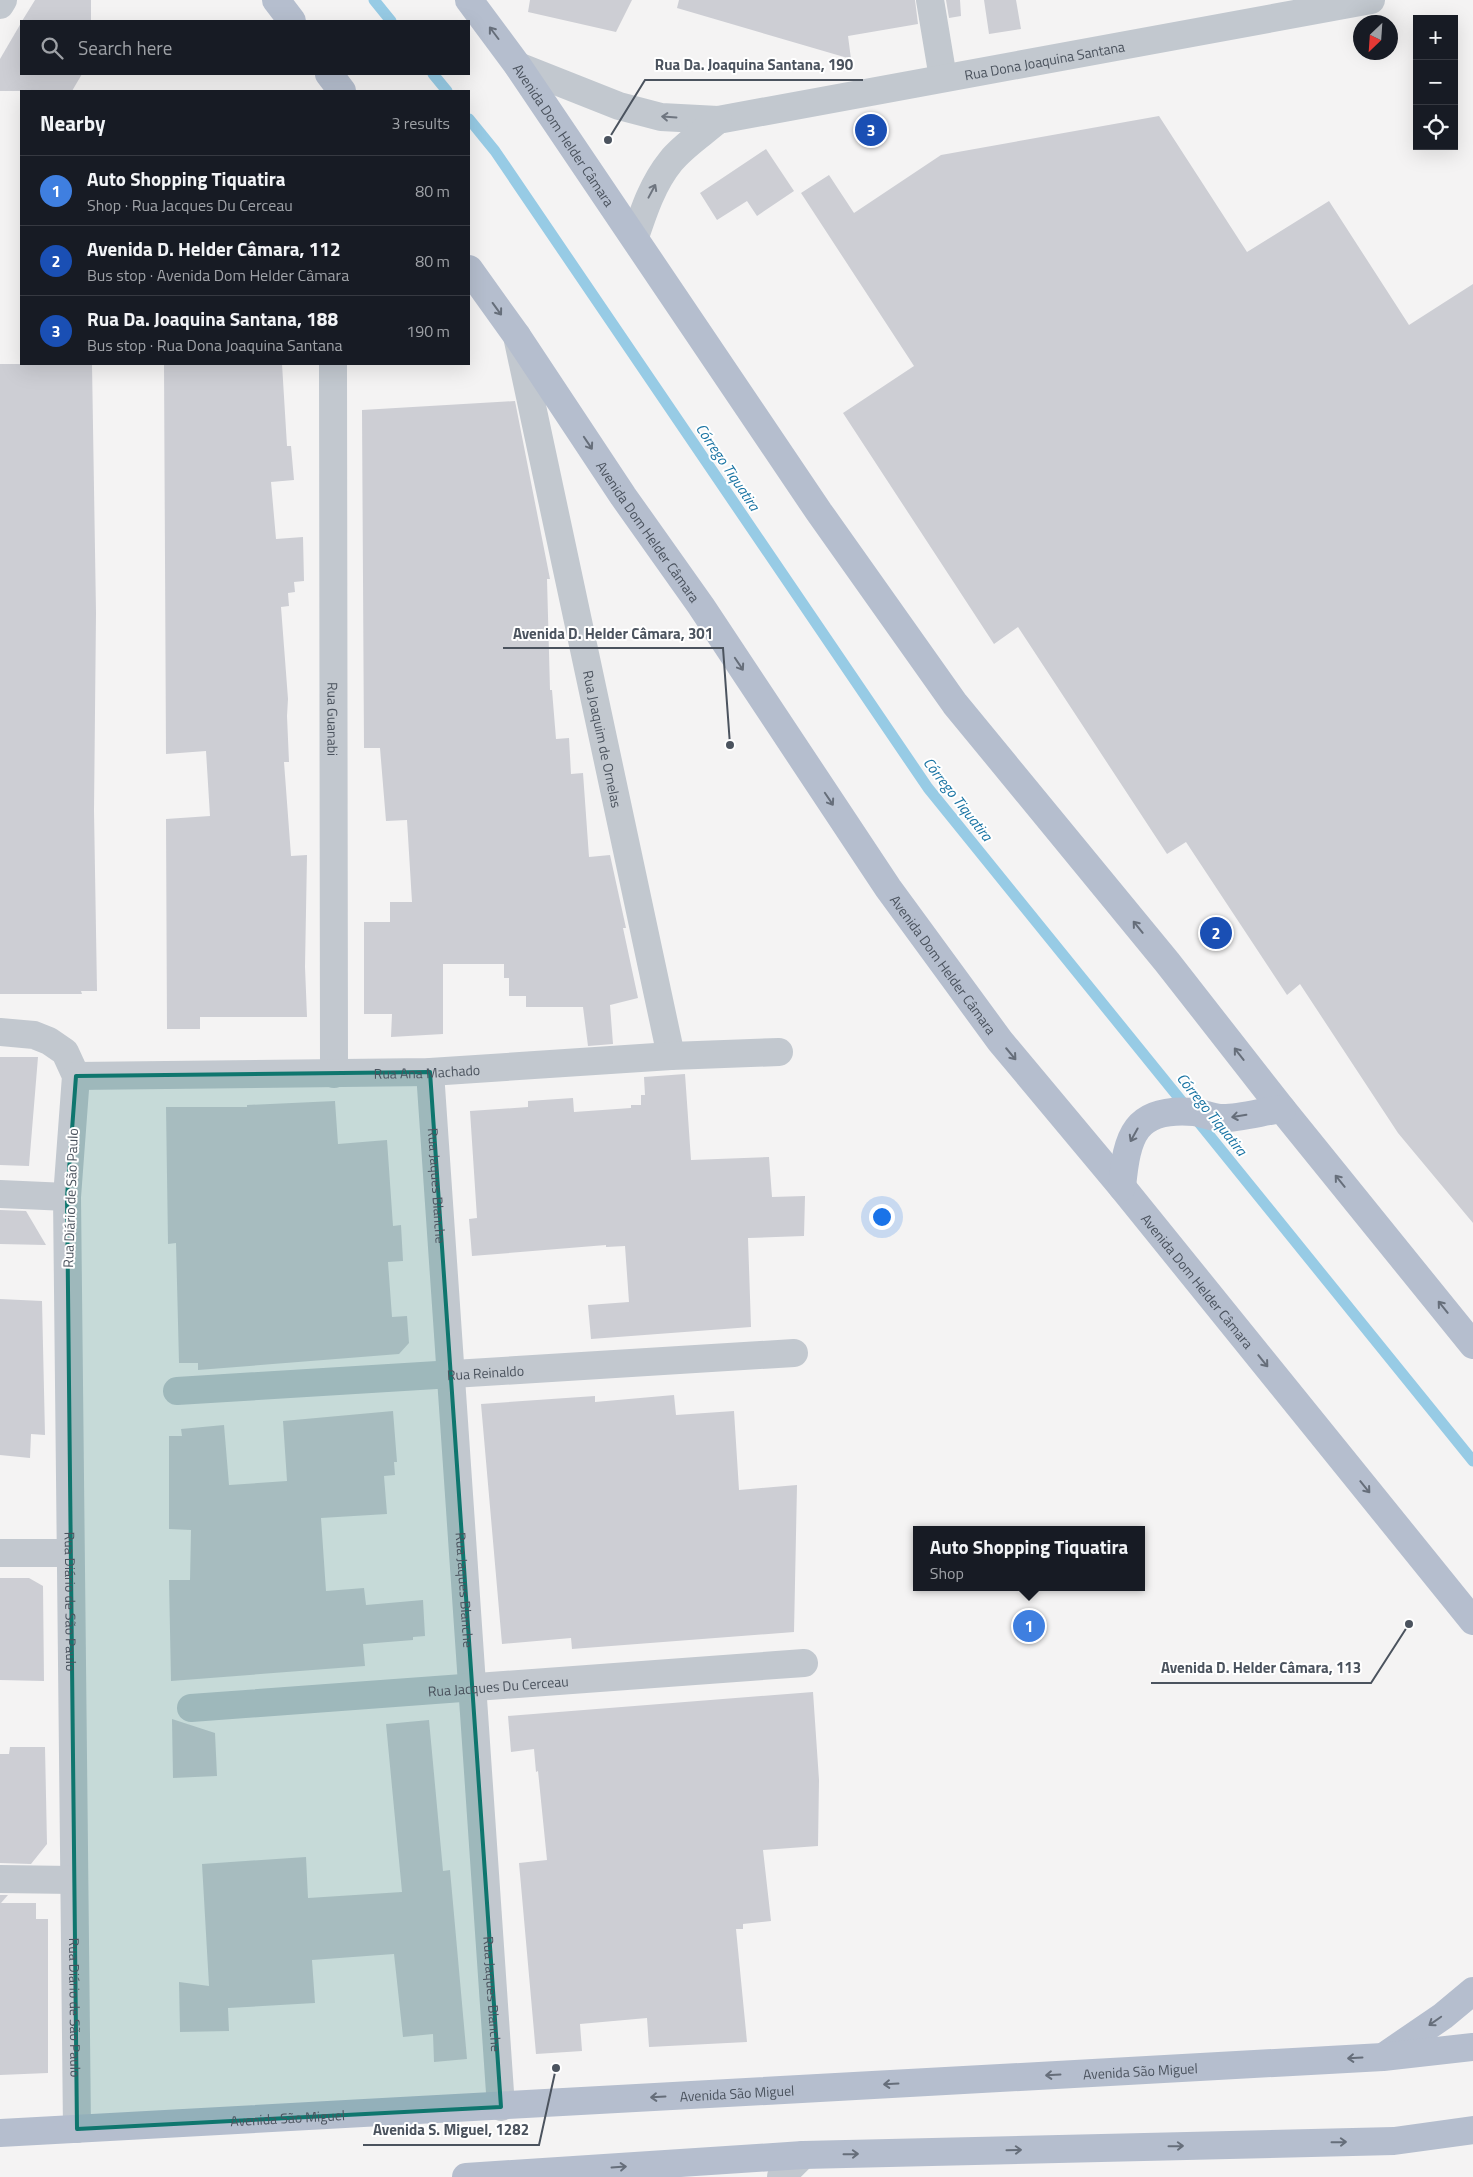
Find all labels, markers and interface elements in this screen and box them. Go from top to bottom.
north arrow [1353,15,1398,60]
map controls [1413,15,1458,150]
button: + [1413,15,1458,60]
search box [20,20,470,75]
one-way arrow [488,27,499,40]
text: Search here [78,33,172,62]
icon: search [38,34,66,62]
street label: Rua Dona Joaquina Santana [962,35,1126,85]
callout: Rua Da. Joaquina Santana, 190 [645,50,863,80]
text: Rua Da. Joaquina Santana, 190 [655,53,854,76]
street label: Avenida Dom Helder Câmara [508,59,620,210]
button: − [1413,60,1458,105]
button: locate [1413,105,1458,150]
text: Nearby [40,107,105,139]
text: 3 results [391,111,450,135]
pin: 3 [855,111,887,149]
one-way arrow [661,113,677,122]
text: Auto Shopping Tiquatira [87,164,286,193]
text: 1 [52,179,60,203]
text: 80 m [415,179,450,203]
one-way arrow [647,184,657,199]
text: Shop · Rua Jacques Du Cerceau [87,193,293,217]
text: Avenida D. Helder Câmara, 112 [87,234,341,263]
text: 2 [52,249,60,273]
text: 80 m [415,249,450,273]
text: Bus stop · Avenida Dom Helder Câmara [87,263,349,287]
one-way arrow [492,301,502,315]
text: Rua Da. Joaquina Santana, 188 [87,304,338,333]
text: 3 [52,319,60,343]
text: 190 m [406,319,450,343]
text: Bus stop · Rua Dona Joaquina Santana [87,333,343,357]
water label: Córrego Tiquatira [690,419,767,517]
one-way arrow [583,436,593,450]
street label: Avenida Dom Helder Câmara [592,456,706,606]
callout: Avenida D. Helder Câmara, 301 [503,618,723,648]
text: Avenida D. Helder Câmara, 301 [513,622,713,645]
one-way arrow [734,657,744,671]
street label: Rua Joaquim de Ornelas [578,668,628,810]
street label: Rua Guanabi [323,682,344,756]
water label: Córrego Tiquatira [918,752,999,847]
one-way arrow [824,792,834,806]
street label: Avenida Dom Helder Câmara [886,890,1002,1038]
pin: 2 [1200,914,1232,952]
one-way arrow [1132,920,1143,933]
one-way arrow [1005,1047,1016,1060]
one-way arrow [1233,1048,1244,1061]
street label: Rua Ana Machado [374,1058,481,1083]
water label: Córrego Tiquatira [1171,1067,1254,1162]
one-way arrow [1231,1111,1247,1121]
street label: Rua Jaques Blanche [423,1127,452,1244]
street label: Rua Diário de São Paulo [57,1128,83,1268]
one-way arrow [1129,1128,1139,1143]
one-way arrow [1335,1175,1346,1188]
your location [869,1204,895,1230]
street label: Avenida Dom Helder Câmara [1137,1209,1259,1353]
one-way arrow [1437,1301,1448,1314]
one-way arrow [1257,1354,1268,1367]
street label: Rua Reinaldo [446,1359,525,1385]
one-way arrow [1360,1481,1371,1494]
popup [913,1526,1145,1591]
street label: Rua Jaques Blanche [451,1531,480,1648]
street label: Rua Diário de São Paulo [60,1532,83,1672]
text: Auto Shopping Tiquatira [930,1532,1128,1561]
text: Shop [930,1561,964,1585]
pin: 1 [1013,1607,1045,1645]
callout: Avenida D. Helder Câmara, 113 [1151,1653,1371,1683]
text: Avenida D. Helder Câmara, 113 [1161,1656,1361,1679]
street label: Rua Jacques Du Cerceau [427,1670,569,1701]
street label: Rua Jaques Blanche [479,1935,508,2052]
street label: Rua Diário de São Paulo [64,1938,87,2077]
one-way arrow [1428,2016,1442,2026]
one-way arrow [1347,2053,1363,2062]
street label: Avenida São Miguel [1082,2057,1198,2084]
one-way arrow [1045,2070,1061,2079]
street label: Avenida São Miguel [679,2079,795,2106]
one-way arrow [883,2080,899,2089]
one-way arrow [651,2093,667,2102]
street label: Avenida São Miguel [230,2104,345,2131]
callout: Avenida S. Miguel, 1282 [363,2115,539,2145]
text: Avenida S. Miguel, 1282 [373,2118,529,2141]
one-way arrow [1330,2137,1346,2147]
one-way arrow [1168,2141,1184,2151]
one-way arrow [1005,2145,1021,2154]
one-way arrow [843,2149,859,2158]
one-way arrow [611,2162,627,2171]

